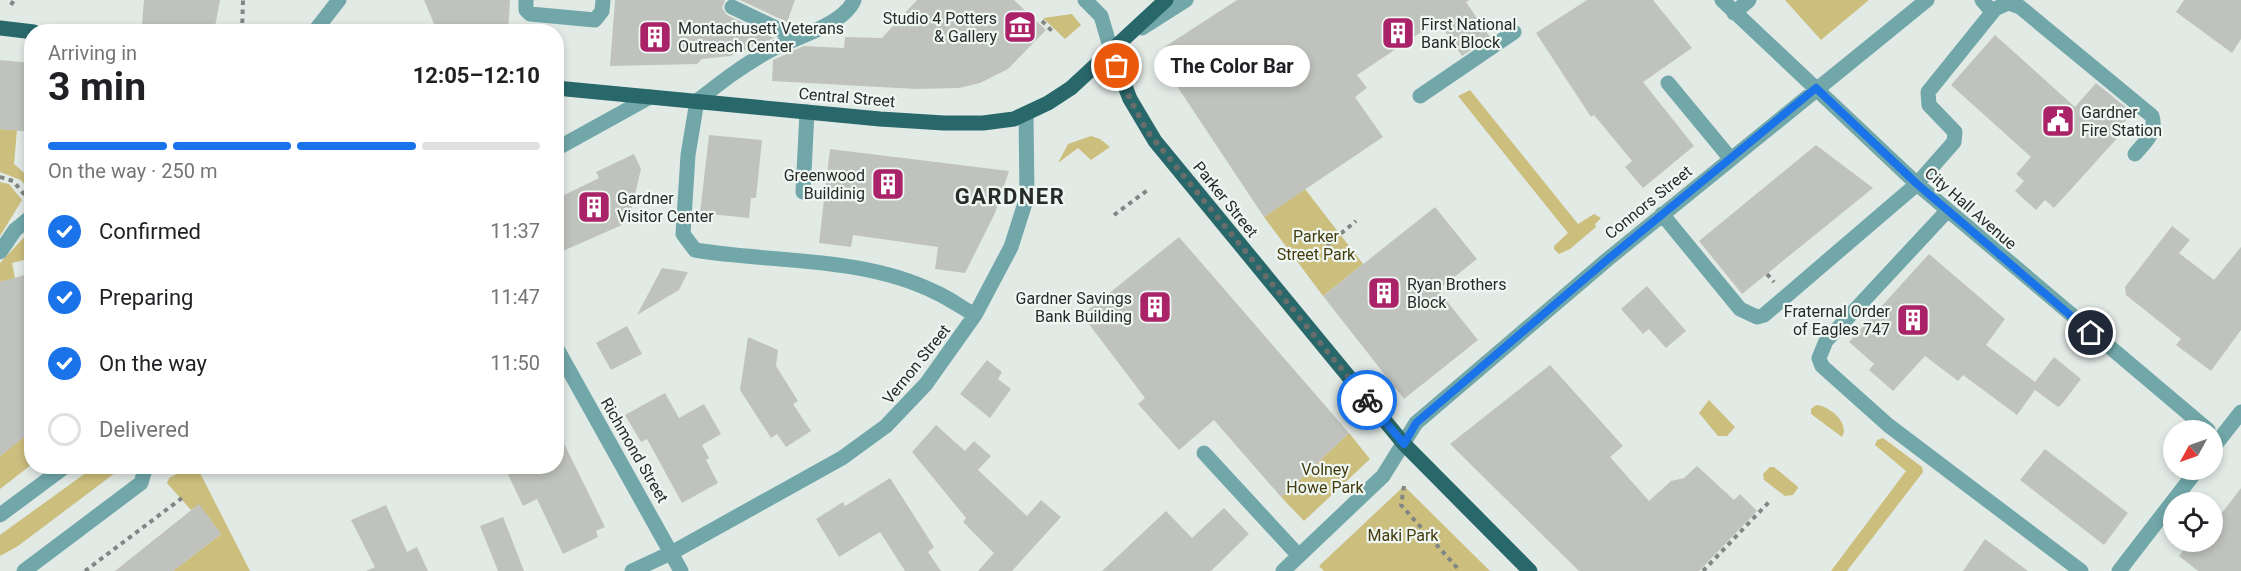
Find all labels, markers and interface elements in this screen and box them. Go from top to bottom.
place label: Studio 4 Potters & Gallery [883,9,997,46]
museum icon: Studio 4 Potters & Gallery [1002,9,1038,45]
building icon: First National Bank Block [1380,15,1416,51]
place label: First National Bank Block [1421,15,1516,52]
building icon: Montachusett Veterans Outreach Center [637,19,673,55]
place label: Montachusett Veterans Outreach Center [678,19,844,56]
pin [1091,40,1142,91]
text: Arriving in [48,41,137,65]
callout: The Color Bar [1153,45,1309,87]
icon: bag [1100,49,1133,82]
text: The Color Bar [1170,54,1294,78]
text: 12:05–12:10 [413,63,540,88]
text: 3 min [48,64,146,110]
street label: Central Street [798,84,896,111]
public building icon: Gardner Fire Station [2040,103,2076,139]
place label: Gardner Fire Station [2081,103,2162,140]
street label: Parker Street [1189,158,1262,241]
text: On the way · 250 m [48,159,217,183]
street label: Connors Street [1601,162,1696,243]
street label: City Hall Avenue [1921,163,2020,253]
place label: Greenwood Buildinig [784,166,865,203]
building icon: Greenwood Buildinig [870,166,906,202]
district label: GARDNER [955,184,1065,209]
building icon: Gardner Visitor Center [576,189,612,225]
place label: Gardner Visitor Center [617,189,714,226]
icon: check [48,215,81,248]
text: Confirmed [99,219,201,244]
text: 11:37 [490,219,540,243]
park label: Parker Street Park [1277,227,1356,264]
building icon: Ryan Brothers Block [1366,275,1402,311]
place label: Ryan Brothers Block [1407,275,1506,312]
icon: check [48,281,81,314]
text: Preparing [99,285,193,310]
text: 11:47 [490,285,540,309]
place label: Gardner Savings Bank Building [1016,289,1132,326]
building icon: Gardner Savings Bank Building [1137,289,1173,325]
place label: Fraternal Order of Eagles 747 [1784,302,1891,339]
building icon: Fraternal Order of Eagles 747 [1895,302,1931,338]
pin [2065,307,2116,358]
icon: home [2074,316,2107,349]
street label: Vernon Street [879,321,954,408]
icon: check [48,347,81,380]
text: On the way [99,351,207,376]
text: 11:50 [490,351,540,375]
courier [1337,370,1397,430]
icon: bike [1351,384,1384,417]
street label: Richmond Street [597,394,672,506]
text: Delivered [99,417,189,442]
north arrow [2163,420,2223,480]
map controls [2163,420,2223,552]
park label: Volney Howe Park [1286,460,1365,497]
button: locate [2163,492,2223,552]
park label: Maki Park [1368,526,1439,545]

